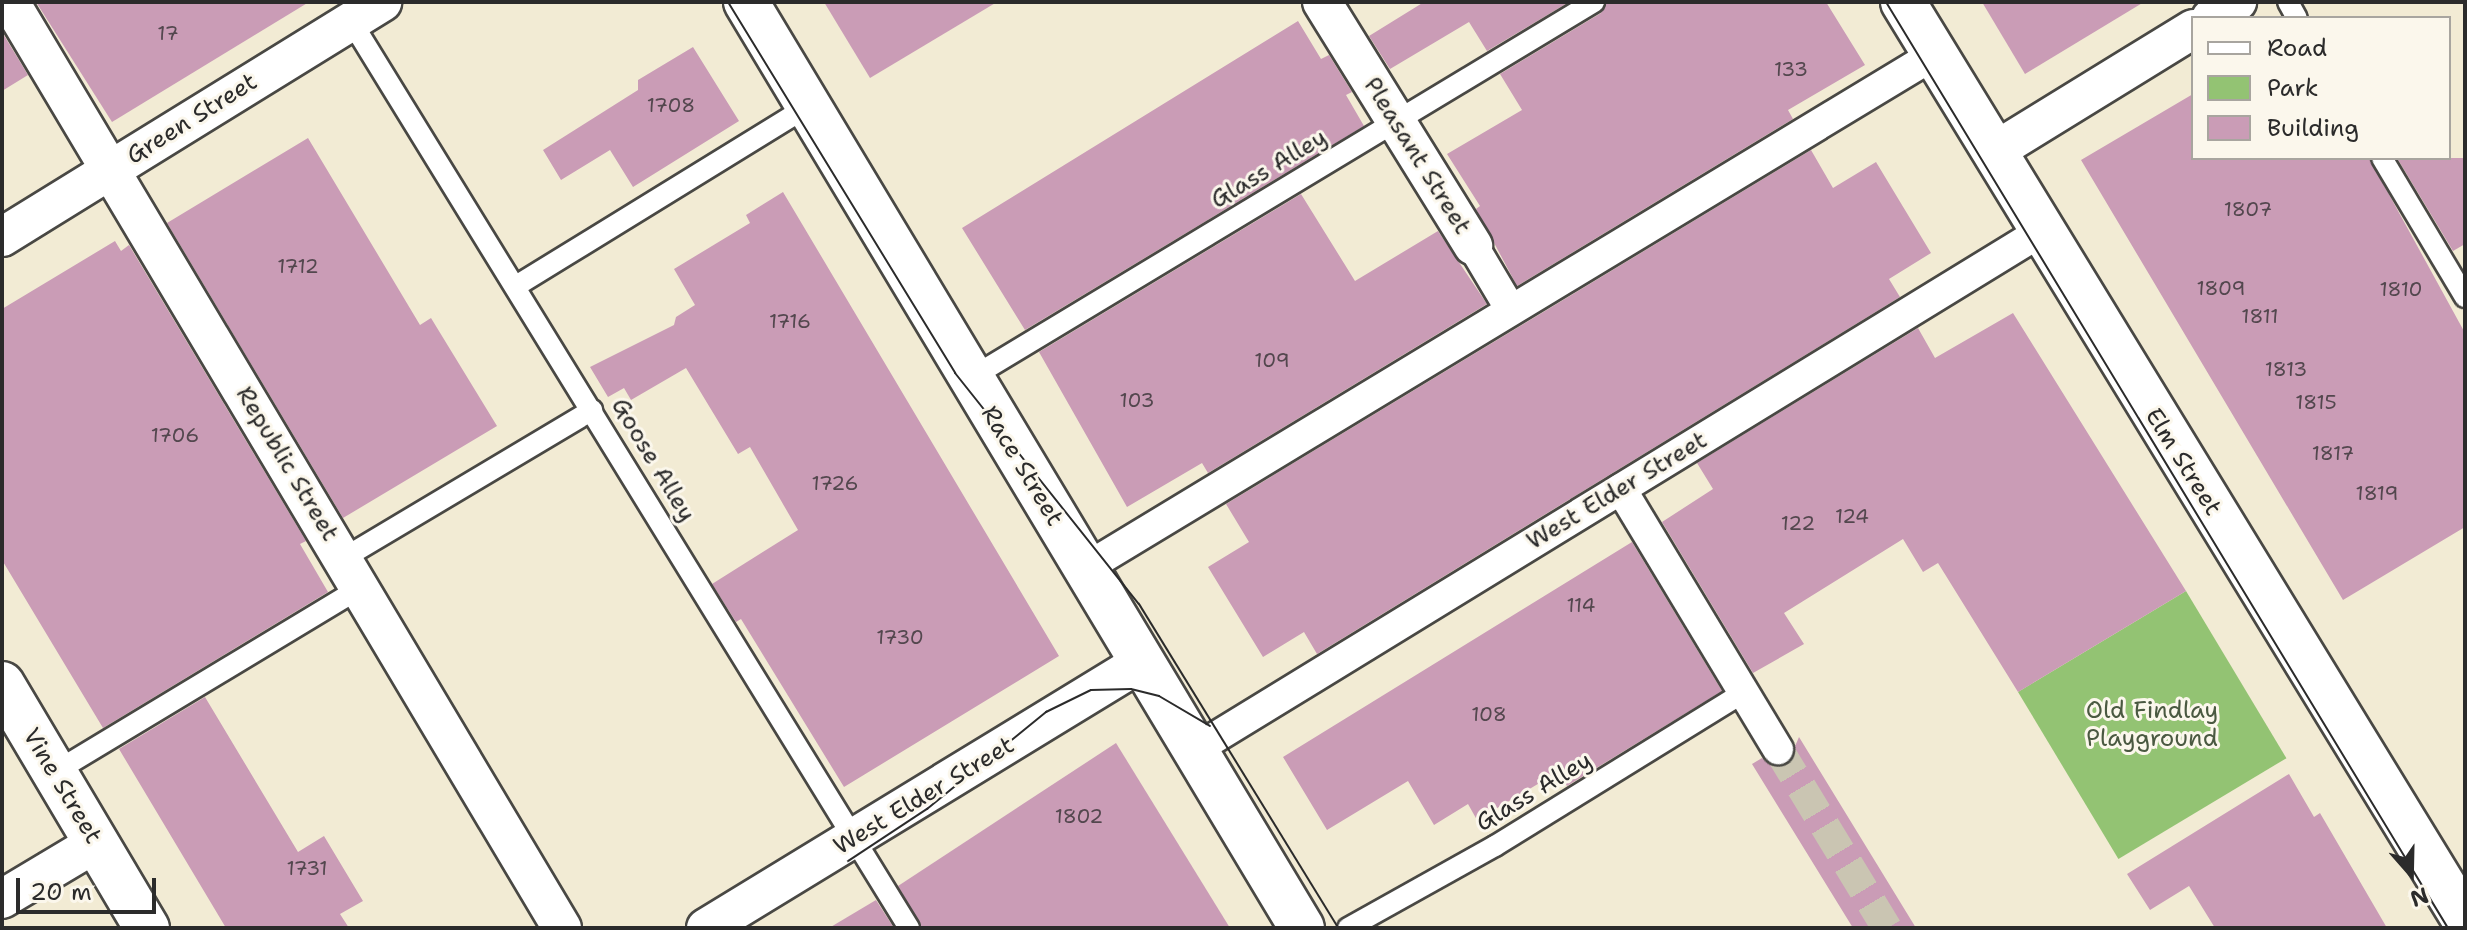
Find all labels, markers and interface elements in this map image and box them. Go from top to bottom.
legend [2191,16,2451,160]
house number: 17 [157,21,179,45]
text: Road [2267,32,2327,64]
house number: 133 [1774,57,1808,81]
street label: Green Street [121,67,263,171]
street label: Pleasant Street [1357,72,1477,240]
text: Park [2267,72,2319,104]
house number: 1708 [647,93,695,117]
text: Building [2267,112,2359,144]
street label: Glass Alley [1206,123,1332,215]
house number: 1807 [2224,197,2272,221]
house number: 1712 [277,254,319,278]
house number: 1809 [2196,276,2246,300]
house number: 1810 [2379,277,2423,301]
house number: 1811 [2241,304,2279,328]
house number: 1716 [769,309,811,333]
house number: 109 [1254,348,1290,372]
house number: 1813 [2265,357,2307,381]
street label: Republic Street [230,382,344,546]
house number: 103 [1120,388,1154,412]
house number: 1815 [2295,390,2337,414]
street label: Goose Alley [605,393,701,527]
street label: Race Street [975,401,1069,531]
street label: Elm Street [2139,403,2227,521]
house number: 1706 [151,423,199,447]
street label: West Elder Street [1522,426,1712,556]
house number: 1817 [2312,441,2354,465]
house number: 1726 [812,471,858,495]
house number: 1819 [2356,481,2398,505]
house number: 124 [1835,504,1869,528]
house number: 122 [1781,511,1815,535]
house number: 114 [1566,593,1596,617]
house number: 1730 [876,625,924,649]
park label: Old Findlay Playground [2086,697,2218,753]
house number: 108 [1471,702,1507,726]
street label: Vine Street [16,723,108,849]
street label: West Elder Street [829,731,1019,861]
street label: Glass Alley [1471,746,1597,838]
house number: 1802 [1055,804,1103,828]
north arrow [2371,834,2451,914]
house number: 1731 [286,856,328,880]
scale bar [20,862,160,912]
text: 20 m [30,876,92,908]
text: N [2406,880,2433,914]

